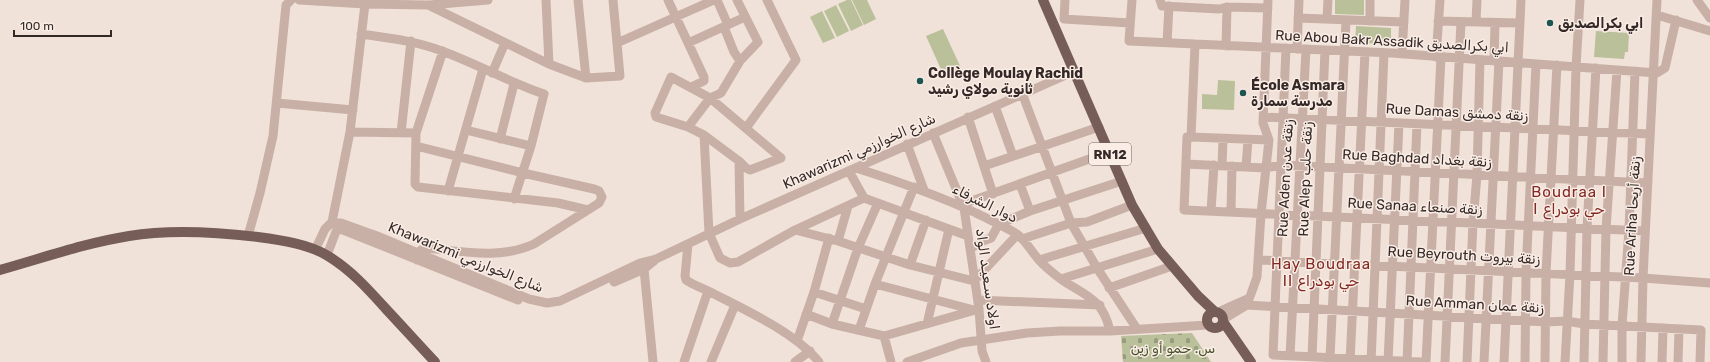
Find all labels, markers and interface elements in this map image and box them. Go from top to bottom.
scale bar [14,12,111,38]
place label: ابي بكرالصديق [1558,15,1643,34]
marker: ابي بكرالصديق [1545,18,1555,28]
text: 100 m [20,19,54,33]
street label: Rue Abou Bakr Assadik ابي بكرالصديق [1275,27,1509,58]
place label: Collège Moulay Rachid ثانوية مولاي رشيد [928,65,1083,99]
marker: Collège Moulay Rachid ثانوية مولاي رشيد [915,76,925,86]
place label: École Asmara مدرسة سمارة [1251,76,1345,110]
marker: École Asmara مدرسة سمارة [1238,88,1248,98]
street label: Rue Damas زنقة دمشق [1385,100,1529,125]
street label: Khawarizmi شارع الخوارزمي [780,110,939,195]
street label: Rue Aden زنقة عدن [1274,119,1297,237]
street label: Rue Alep زنقة حلب [1295,121,1316,237]
road number: RN12 [1089,143,1131,165]
street label: Rue Baghdad زنقة بغداد [1342,146,1492,171]
street label: Rue Ariha زنقة أريحا [1621,156,1644,276]
street label: دوار الشرفاء [949,180,1020,227]
district label: Boudraa I I حي بودراع [1531,183,1607,221]
street label: Rue Sanaa زنقة صنعاء [1347,194,1483,219]
street label: Khawarizmi شارع الخوارزمي [385,219,546,298]
street label: اولاد سـعيـد الواد [972,227,1003,331]
street label: Rue Beyrouth زنقة بيروت [1387,243,1541,268]
district label: Hay Boudraa II حي بودراع [1271,255,1371,293]
street label: Rue Amman زنقة عمان [1405,292,1545,317]
park label: س. حمو أو زين [1131,340,1215,357]

